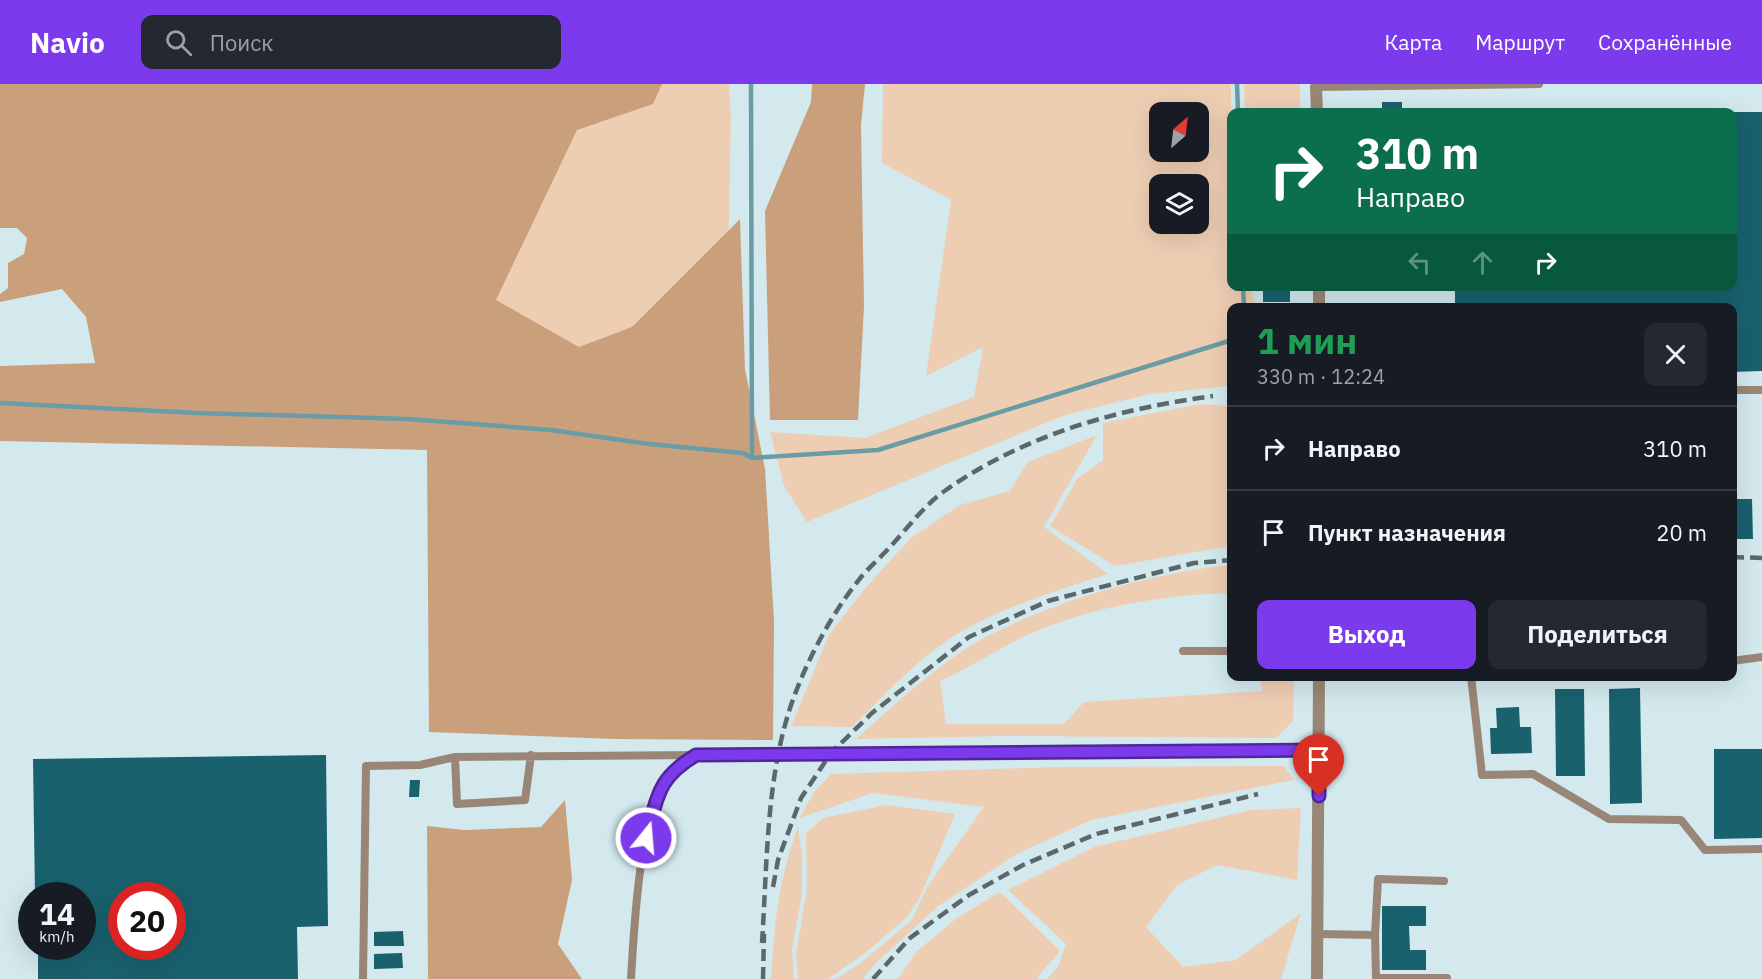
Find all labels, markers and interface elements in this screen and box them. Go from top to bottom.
search box [141,15,561,69]
text: Navio [30,24,105,61]
icon: search [162,26,195,59]
text: Поиск [210,28,273,57]
text: Карта [1384,28,1442,56]
text: Маршрут [1475,28,1565,56]
text: Сохранённые [1598,28,1732,56]
north arrow [1149,102,1209,162]
map controls [1149,102,1209,234]
text: 310 m [1356,126,1479,181]
icon: right [1257,132,1335,210]
button: layers [1149,174,1209,234]
text: Направо [1356,179,1465,214]
icon: left [1403,246,1436,279]
icon: ahead [1466,246,1499,279]
icon: right [1529,246,1562,279]
text: 1 мин [1257,317,1357,364]
button: close [1644,323,1707,386]
text: 330 m · 12:24 [1257,363,1385,390]
icon: right [1257,432,1290,465]
text: Направо [1308,434,1401,463]
text: 310 m [1643,434,1707,463]
icon: arrive [1257,516,1290,549]
text: Пункт назначения [1308,518,1506,547]
text: 20 m [1656,518,1707,547]
button: Выход [1257,600,1476,669]
button: Поделиться [1488,600,1707,669]
pin [1293,734,1344,796]
icon: arrive [1302,743,1335,776]
position arrow [614,806,678,870]
speed limit sign: 20 [108,882,186,960]
text: 14 [39,894,75,933]
text: km/h [39,927,75,946]

